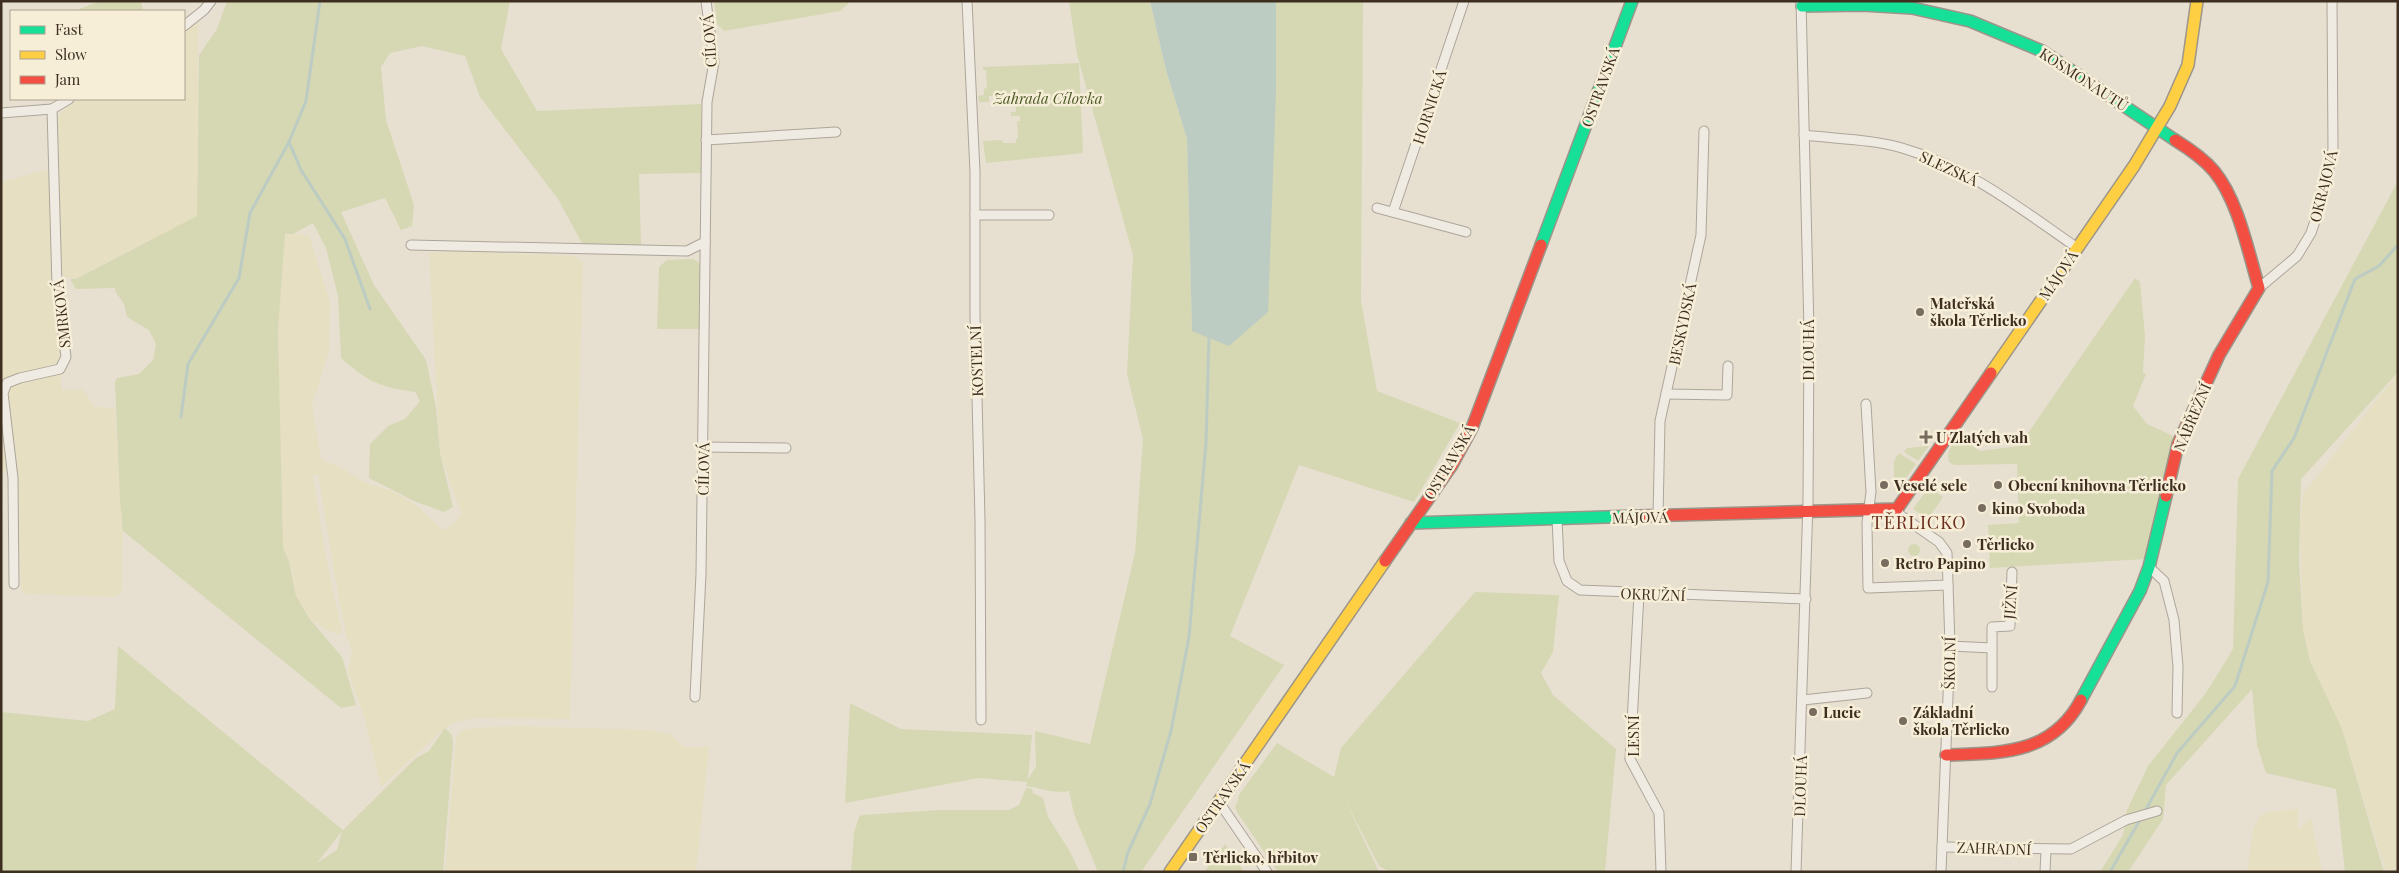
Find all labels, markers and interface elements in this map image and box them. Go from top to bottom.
legend [10,10,185,100]
street label: CÍLOVÁ [697,13,721,68]
text: Fast [55,19,84,39]
street label: KOSMONAUTŮ [2036,43,2132,115]
text: Slow [55,44,87,64]
street label: OSTRAVSKÁ [1576,44,1624,130]
street label: HORNICKÁ [1408,67,1451,147]
text: Jam [54,69,81,89]
park label: Zahrada Cílovka [992,88,1103,108]
street label: SLEZSKÁ [1917,146,1982,190]
street label: OKRAJOVÁ [2304,147,2342,224]
street label: MÁJOVÁ [2034,246,2082,304]
street label: SMRKOVÁ [47,278,75,349]
street label: BESKYDSKÁ [1664,281,1701,367]
place label: Mateřská škola Těrlicko [1930,293,2026,330]
marker: Mateřská škola Těrlicko [1914,306,1926,318]
street label: DLOUHÁ [1798,319,1818,381]
street label: KOSTELNÍ [965,324,987,397]
street label: NÁBŘEŽNÍ [2169,379,2216,454]
street label: OSTRAVSKÁ [1419,421,1479,503]
place label: U Zlatých vah [1936,427,2028,447]
marker: U Zlatých vah [1920,431,1932,443]
street label: CÍLOVÁ [693,442,713,496]
place label: Veselé sele [1893,475,1968,495]
place label: Obecní knihovna Těrlicko [2008,475,2186,495]
marker: Veselé sele [1878,479,1890,491]
marker: Obecní knihovna Těrlicko [1992,479,2004,491]
place label: kino Svoboda [1992,498,2085,518]
marker: kino Svoboda [1976,502,1988,514]
street label: MÁJOVÁ [1612,507,1669,527]
district label: TĚRLICKO [1872,510,1966,534]
place label: Těrlicko [1977,534,2034,554]
marker: Těrlicko [1961,538,1973,550]
place label: Retro Papino [1895,553,1986,573]
marker: Retro Papino [1879,557,1891,569]
street label: OKRUŽNÍ [1620,583,1687,605]
street label: JIŽNÍ [1998,583,2022,621]
street label: ŠKOLNÍ [1939,636,1959,690]
place label: Lucie [1823,702,1861,722]
place label: Základní škola Těrlicko [1913,702,2009,739]
marker: Lucie [1807,706,1819,718]
street label: LESNÍ [1623,714,1643,757]
marker: Základní škola Těrlicko [1897,715,1909,727]
street label: DLOUHÁ [1789,754,1811,817]
street label: OSTRAVSKÁ [1190,757,1255,837]
street label: ZAHRADNÍ [1956,837,2033,859]
place label: Těrlicko, hřbitov [1203,847,1318,867]
marker: Těrlicko, hřbitov [1187,851,1199,863]

